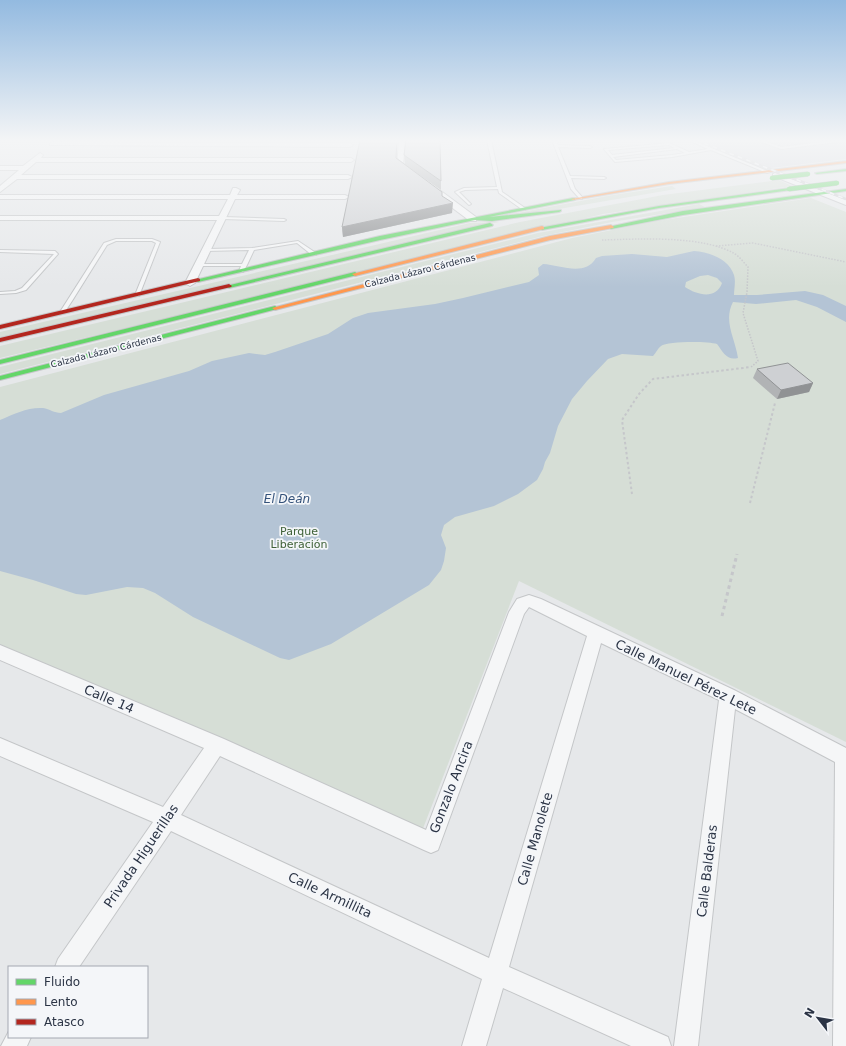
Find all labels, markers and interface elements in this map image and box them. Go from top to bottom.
street label: Calzada Lázaro Cárdenas [364,252,477,290]
street label: Calzada Lázaro Cárdenas [50,332,163,370]
water label: El Deán [264,492,310,506]
park label: Parque Liberación [270,525,328,551]
street label: Calle Manuel Pérez Lete [613,636,759,718]
street label: Calle 14 [82,682,136,716]
street label: Gonzalo Ancira [426,739,476,835]
street label: Calle Manolete [514,791,556,887]
street label: Privada Higuerillas [101,801,181,911]
street label: Calle Balderas [694,824,720,918]
street label: Calle Armillita [286,869,374,921]
legend [8,966,148,1038]
text: Fluido [44,975,80,989]
text: Lento [44,995,78,1009]
north arrow [798,998,838,1038]
text: N [802,1006,818,1020]
text: Atasco [44,1015,84,1029]

